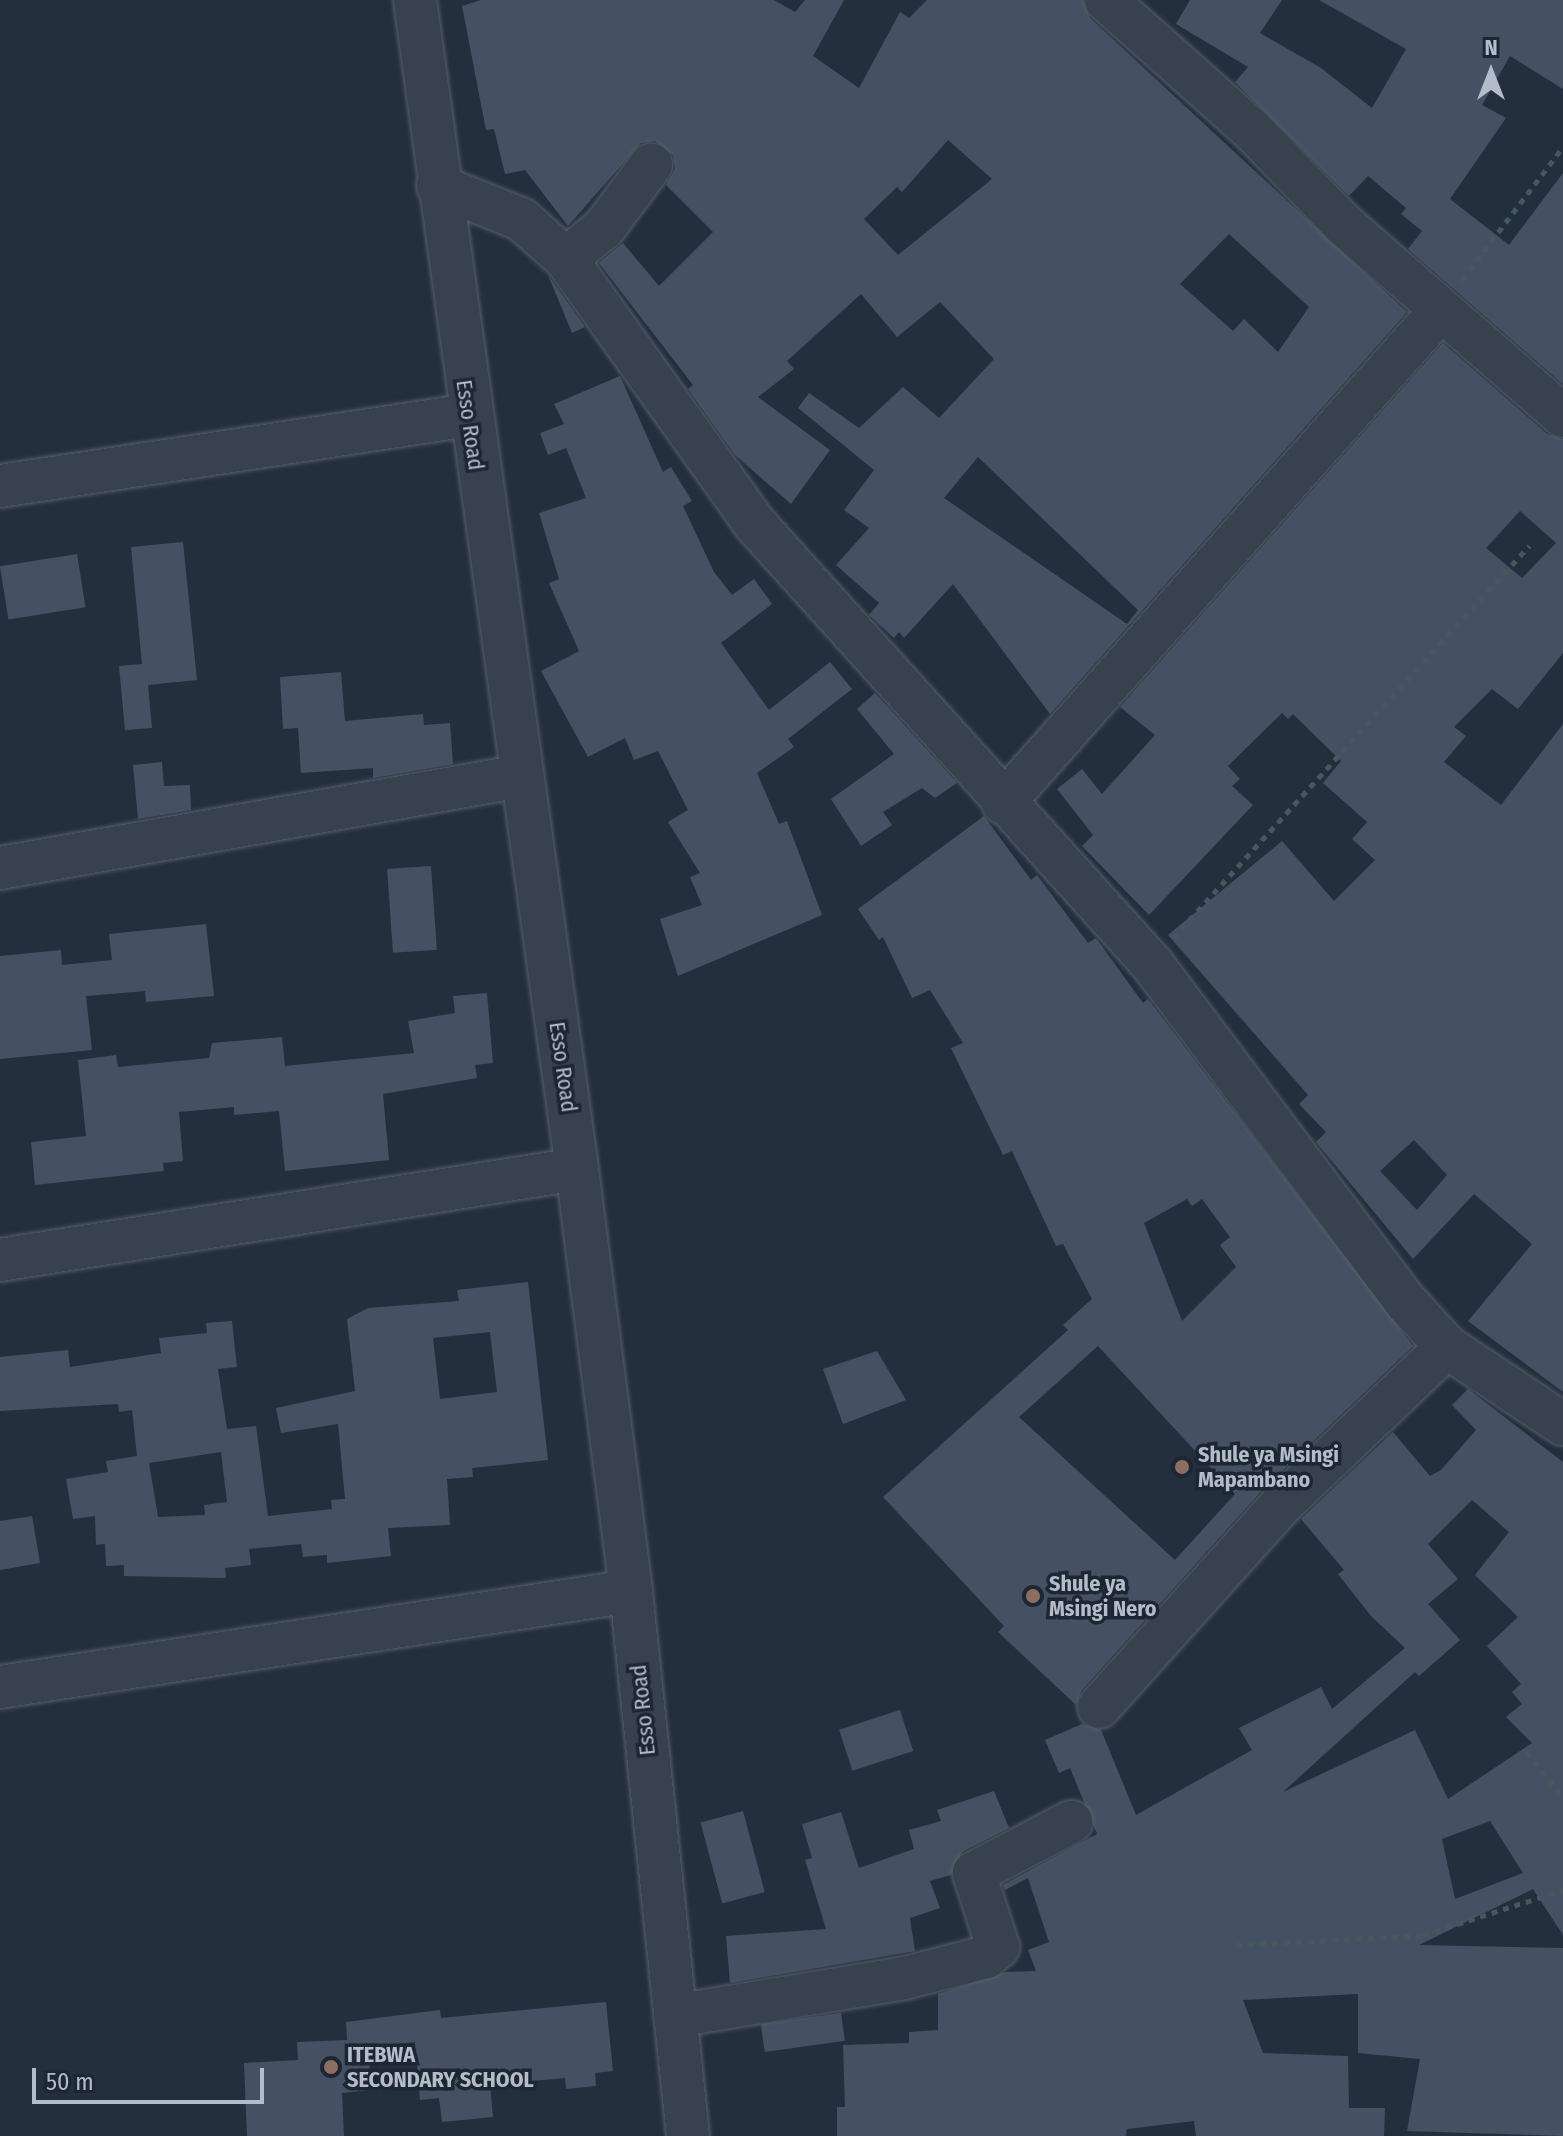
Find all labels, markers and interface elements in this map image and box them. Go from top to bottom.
north arrow [1451,32,1531,112]
text: N [1484,34,1498,61]
street label: Esso Road [451,378,489,472]
street label: Esso Road [544,1020,582,1114]
place label: Shule ya Msingi Mapambano [1198,1441,1339,1492]
marker: Shule ya Msingi Mapambano [1173,1458,1191,1476]
place label: Shule ya Msingi Nero [1049,1570,1156,1622]
marker: Shule ya Msingi Nero [1024,1587,1042,1605]
street label: Esso Road [625,1663,661,1757]
place label: ITEBWA SECONDARY SCHOOL [347,2041,534,2092]
scale bar [36,2052,268,2102]
marker: ITEBWA SECONDARY SCHOOL [322,2058,340,2076]
text: 50 m [46,2068,94,2096]

